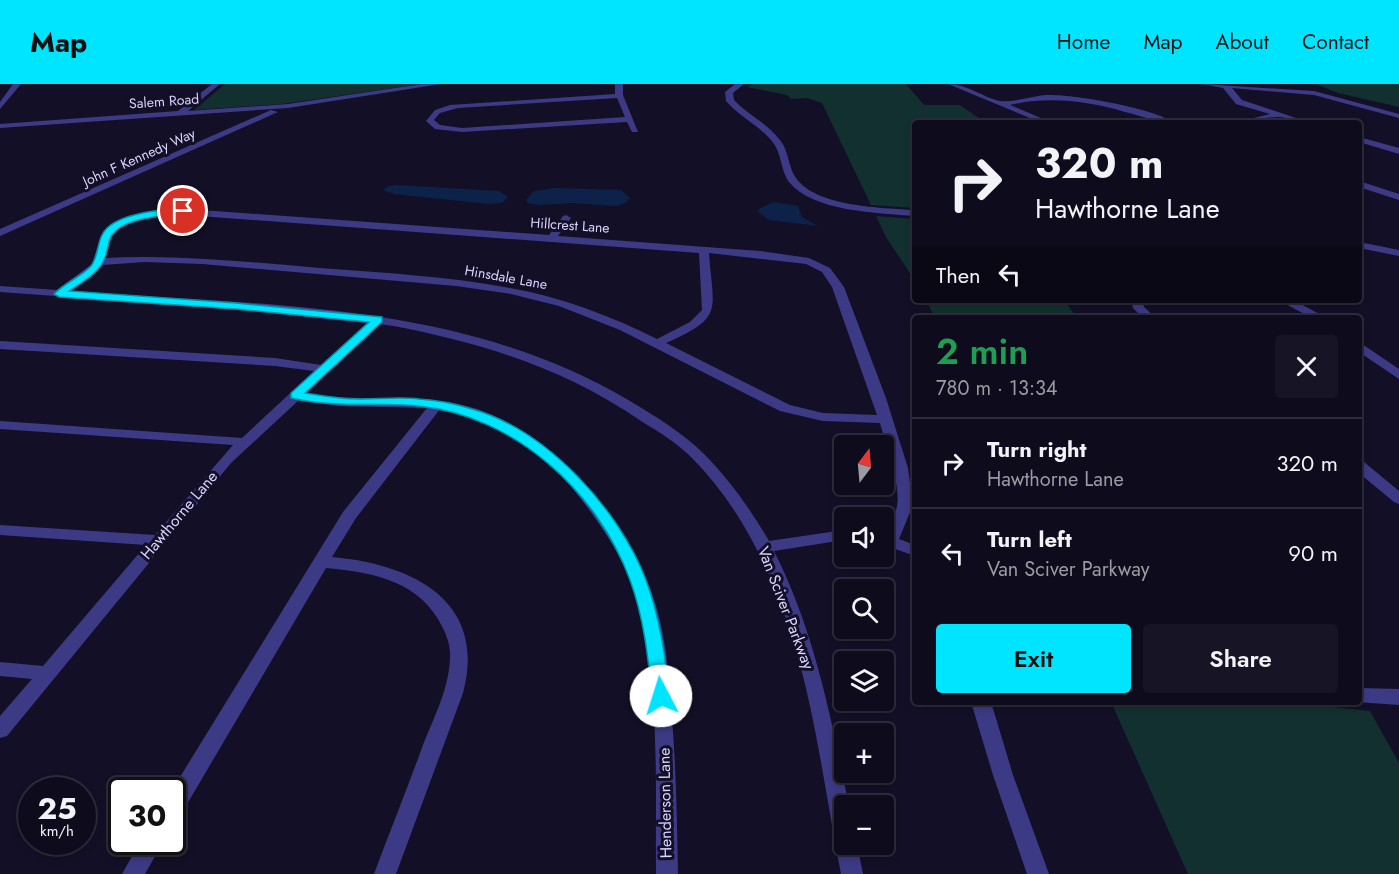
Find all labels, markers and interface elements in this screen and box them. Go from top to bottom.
text: Map [30,22,87,63]
text: Home [1057,27,1110,57]
text: Map [1143,27,1183,57]
text: About [1216,27,1269,57]
text: Contact [1302,27,1369,57]
street label: Salem Road [128,89,200,113]
street label: John F Kennedy Way [78,123,199,192]
text: 320 m [1035,133,1163,194]
icon: right [936,144,1014,222]
pin [157,185,208,236]
text: Hawthorne Lane [1035,189,1220,228]
icon: arrive [166,194,199,227]
street label: Hillcrest Lane [530,212,610,238]
icon: left [993,258,1026,291]
text: Then [936,259,981,291]
street label: Hinsdale Lane [463,260,549,294]
text: 2 min [936,325,1028,377]
button: close [1275,335,1338,398]
text: 780 m · 13:34 [936,374,1058,403]
text: Turn right [987,433,1087,465]
north arrow [834,435,894,495]
map controls [834,435,894,855]
icon: right [936,447,969,480]
text: 320 m [1277,447,1338,479]
text: Hawthorne Lane [987,465,1124,494]
street label: Hawthorne Lane [135,466,223,564]
button: sound [834,507,894,567]
text: Turn left [987,523,1072,555]
icon: left [936,537,969,570]
text: 90 m [1288,537,1338,569]
street label: Van Sciver Parkway [752,543,820,674]
text: Van Sciver Parkway [987,555,1150,584]
button: search [834,579,894,639]
button: Exit [936,624,1131,693]
button: Share [1143,624,1338,693]
button: layers [834,651,894,711]
position arrow [629,664,693,728]
button: + [834,723,894,783]
street label: Henderson Lane [653,747,677,859]
speed limit sign: 30 [108,777,186,855]
text: 25 [37,787,77,830]
button: − [834,795,894,855]
text: km/h [40,820,74,842]

